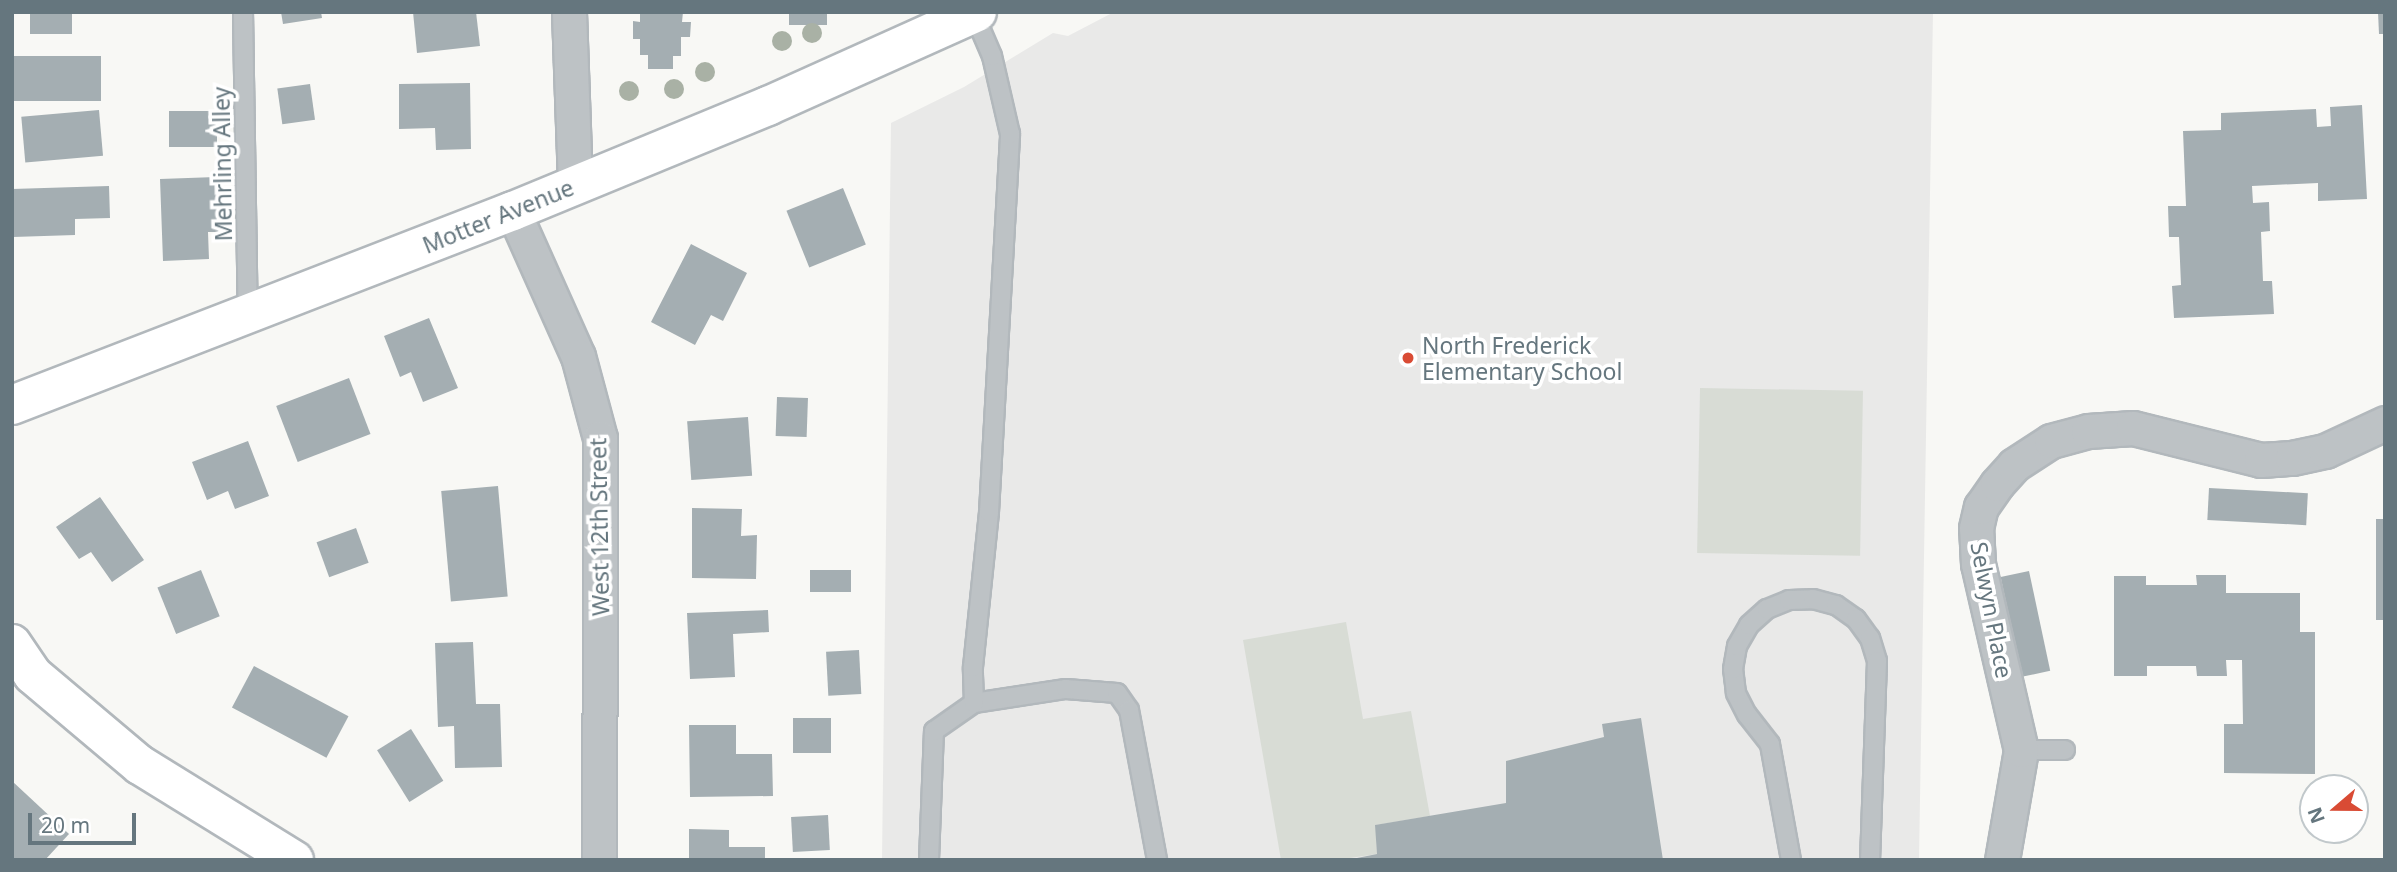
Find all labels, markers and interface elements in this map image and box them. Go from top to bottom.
street label: Mehrling Alley [207,86,237,242]
street label: Motter Avenue [418,173,578,259]
place label: North Frederick Elementary School [1422,331,1622,385]
marker: North Frederick Elementary School [1400,350,1416,366]
street label: West 12th Street [584,438,614,616]
street label: Selwyn Place [1965,539,2019,681]
north arrow [2299,774,2369,844]
scale bar [32,798,140,842]
text: N [2301,804,2331,827]
text: 20 m [41,811,90,839]

